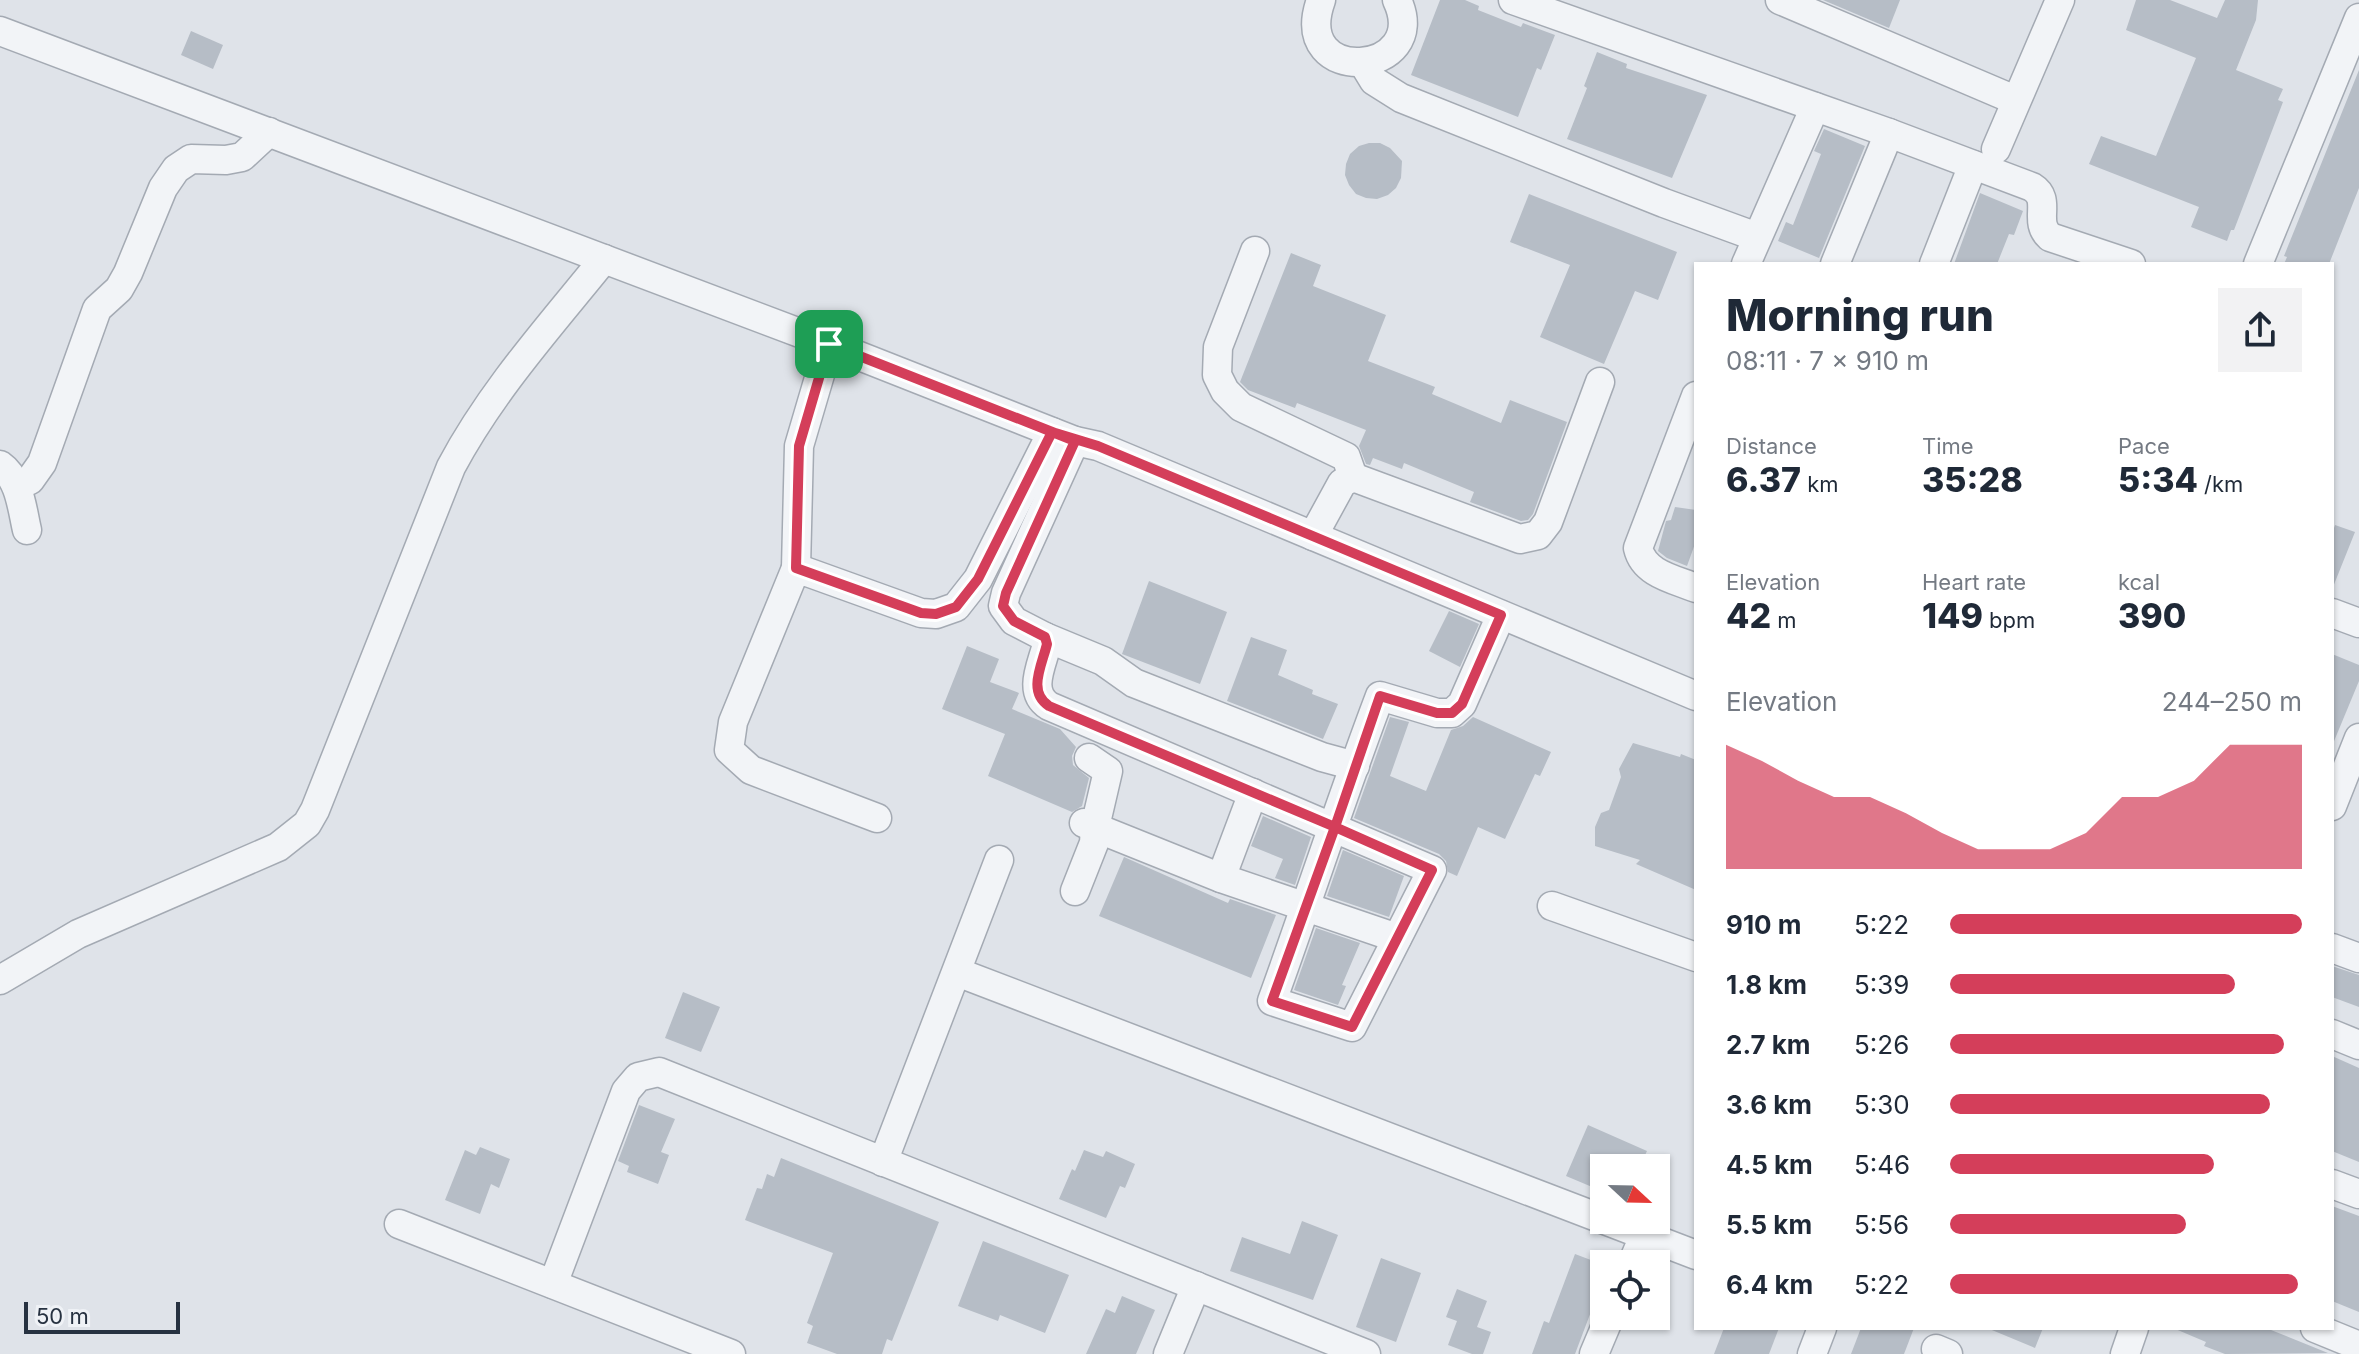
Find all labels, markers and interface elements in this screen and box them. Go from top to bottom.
text: Morning run [1726,288,1994,342]
button: share [2218,288,2302,372]
pin [795,310,863,378]
icon: arrive [807,322,851,366]
text: 08:11 · 7 × 910 m [1726,345,1929,376]
text: Distance [1726,433,1817,459]
text: Time [1922,433,1974,459]
text: Pace [2118,433,2170,459]
text: 6.37 [1726,459,1801,500]
text: 35:28 [1922,459,2023,500]
text: 5:34 [2118,459,2198,500]
text: km [1801,471,1839,497]
text: /km [2198,471,2243,497]
text: Elevation [1726,569,1820,595]
text: Heart rate [1922,569,2026,595]
text: kcal [2118,569,2160,595]
text: 42 [1726,595,1771,636]
text: 149 [1922,595,1983,636]
text: 390 [2118,595,2186,636]
text: m [1771,607,1797,633]
text: bpm [1983,607,2035,633]
text: Elevation [1726,686,1837,717]
text: 244–250 m [2162,686,2302,717]
text: 910 m [1726,909,1802,940]
text: 5:22 [1854,909,1909,940]
text: 1.8 km [1726,969,1807,1000]
text: 5:39 [1854,969,1909,1000]
text: 2.7 km [1726,1029,1811,1060]
text: 5:26 [1854,1029,1909,1060]
text: 3.6 km [1726,1089,1812,1120]
text: 5:30 [1854,1089,1910,1120]
text: 4.5 km [1726,1149,1813,1180]
text: 5:46 [1854,1149,1910,1180]
north arrow [1590,1154,1670,1234]
map controls [1590,1154,1670,1330]
text: 5.5 km [1726,1209,1812,1240]
text: 5:56 [1854,1209,1909,1240]
button: locate [1590,1250,1670,1330]
text: 6.4 km [1726,1269,1813,1300]
text: 5:22 [1854,1269,1909,1300]
scale bar [24,1298,180,1334]
text: 50 m [36,1303,89,1329]

